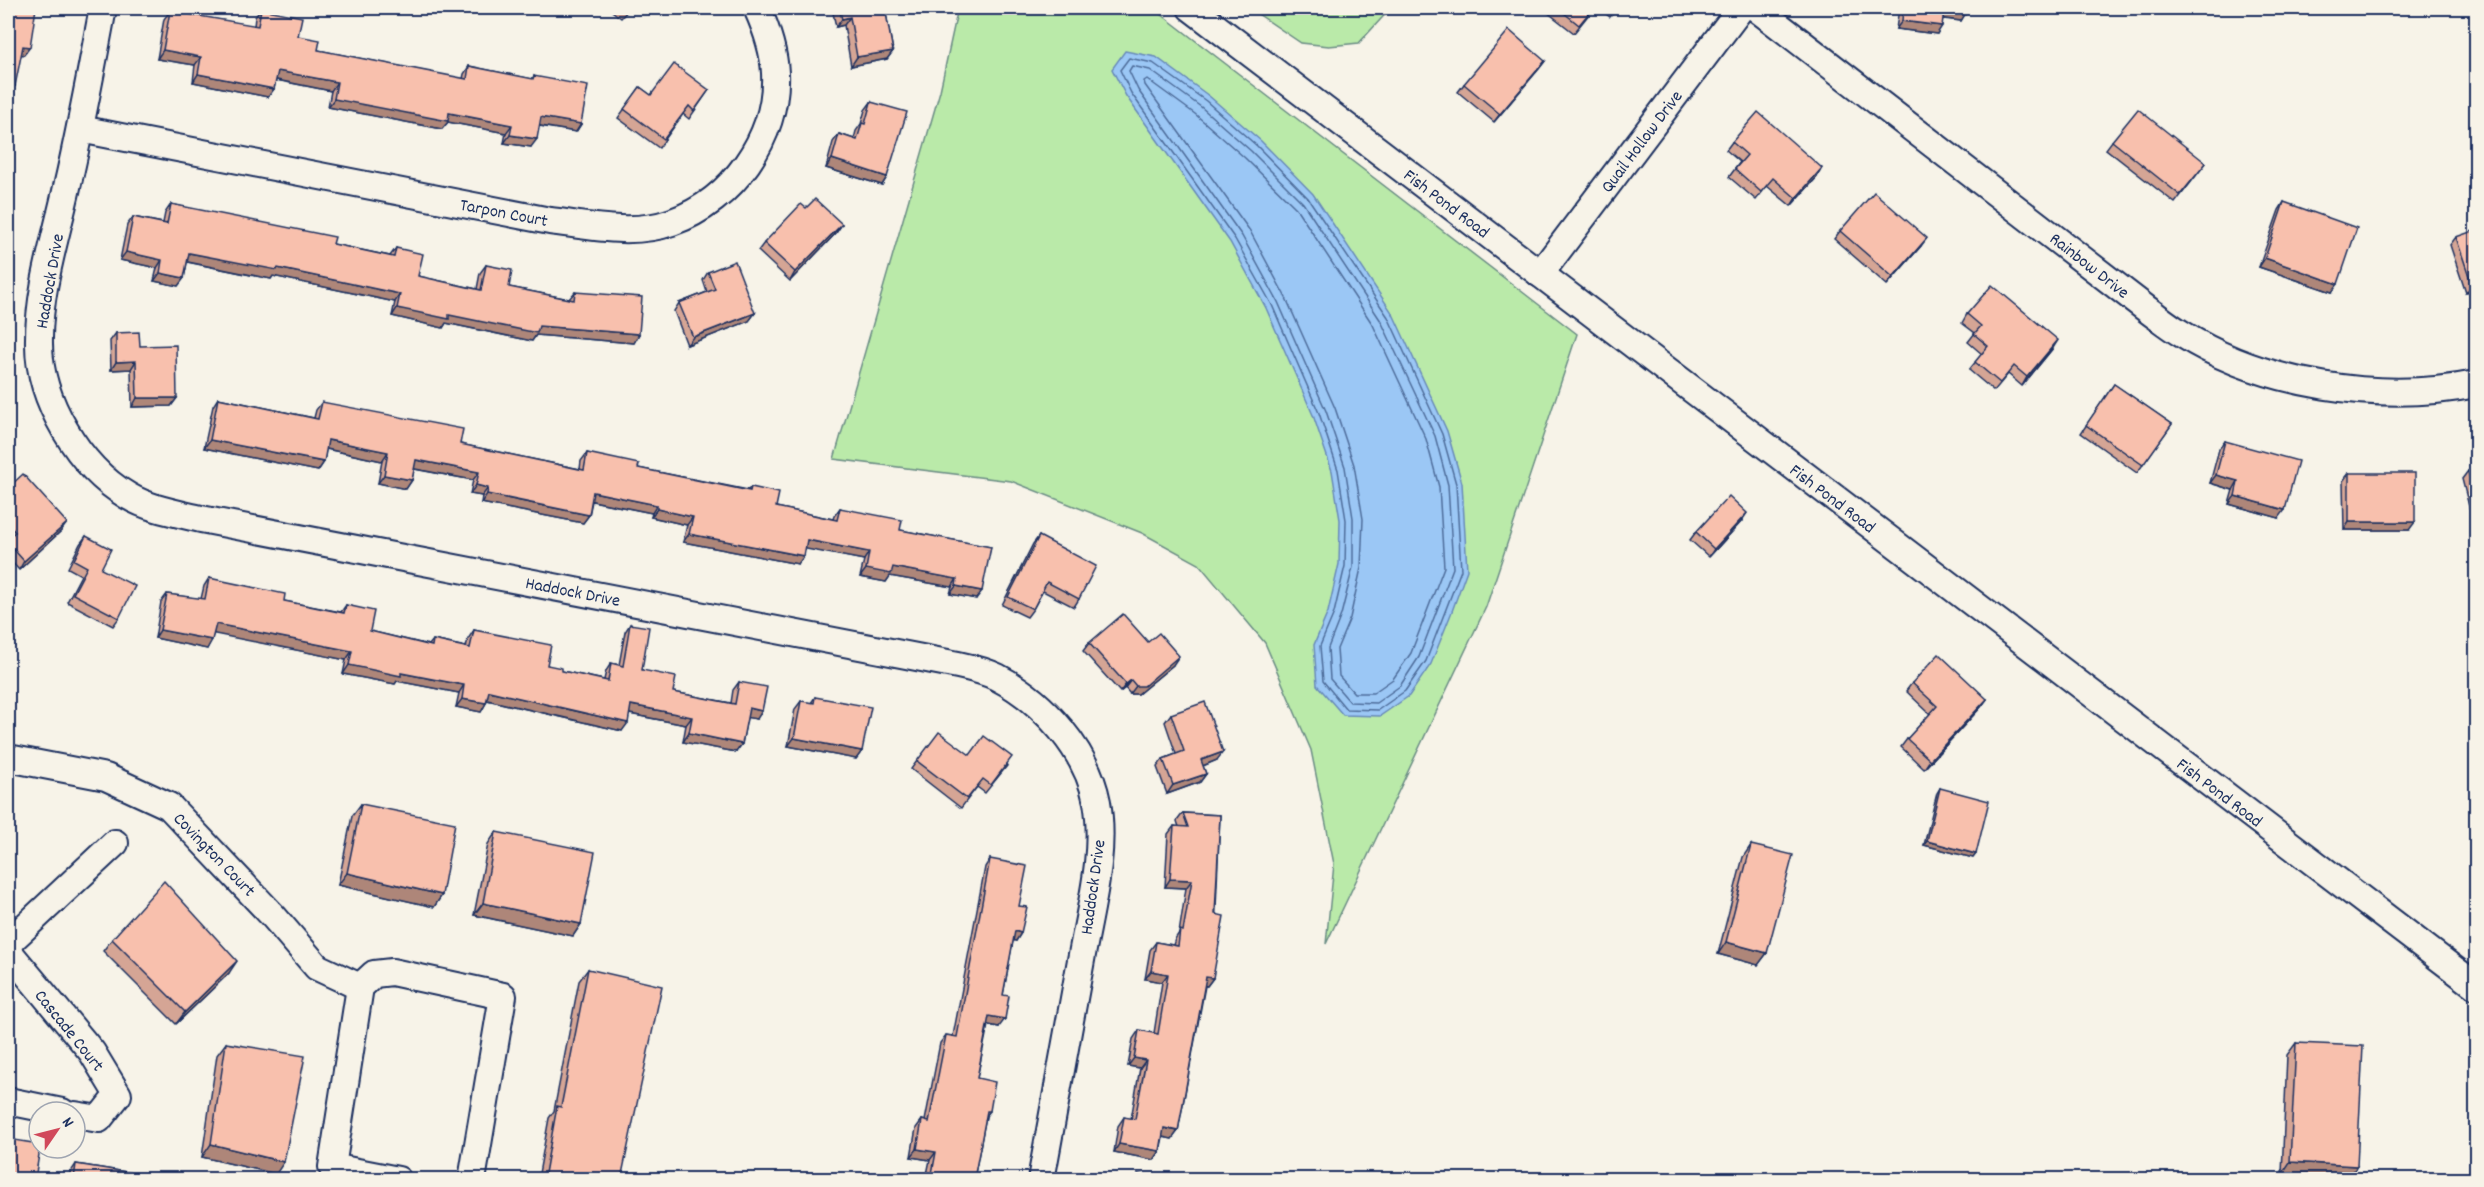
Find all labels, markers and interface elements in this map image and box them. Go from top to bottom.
street label: Quail Hollow Drive [1596,86,1690,199]
street label: Fish Pond Road [1397,164,1494,246]
street label: Tarpon Court [457,194,550,235]
street label: Rainbow Drive [2043,228,2134,306]
street label: Haddock Drive [31,232,72,331]
street label: Fish Pond Road [1783,459,1880,541]
street label: Haddock Drive [523,572,622,615]
street label: Fish Pond Road [2170,753,2267,835]
street label: Covington Court [166,808,260,904]
street label: Haddock Drive [1075,838,1114,937]
street label: Cascade Court [27,985,109,1078]
north arrow [27,1100,87,1160]
text: N [56,1113,79,1133]

